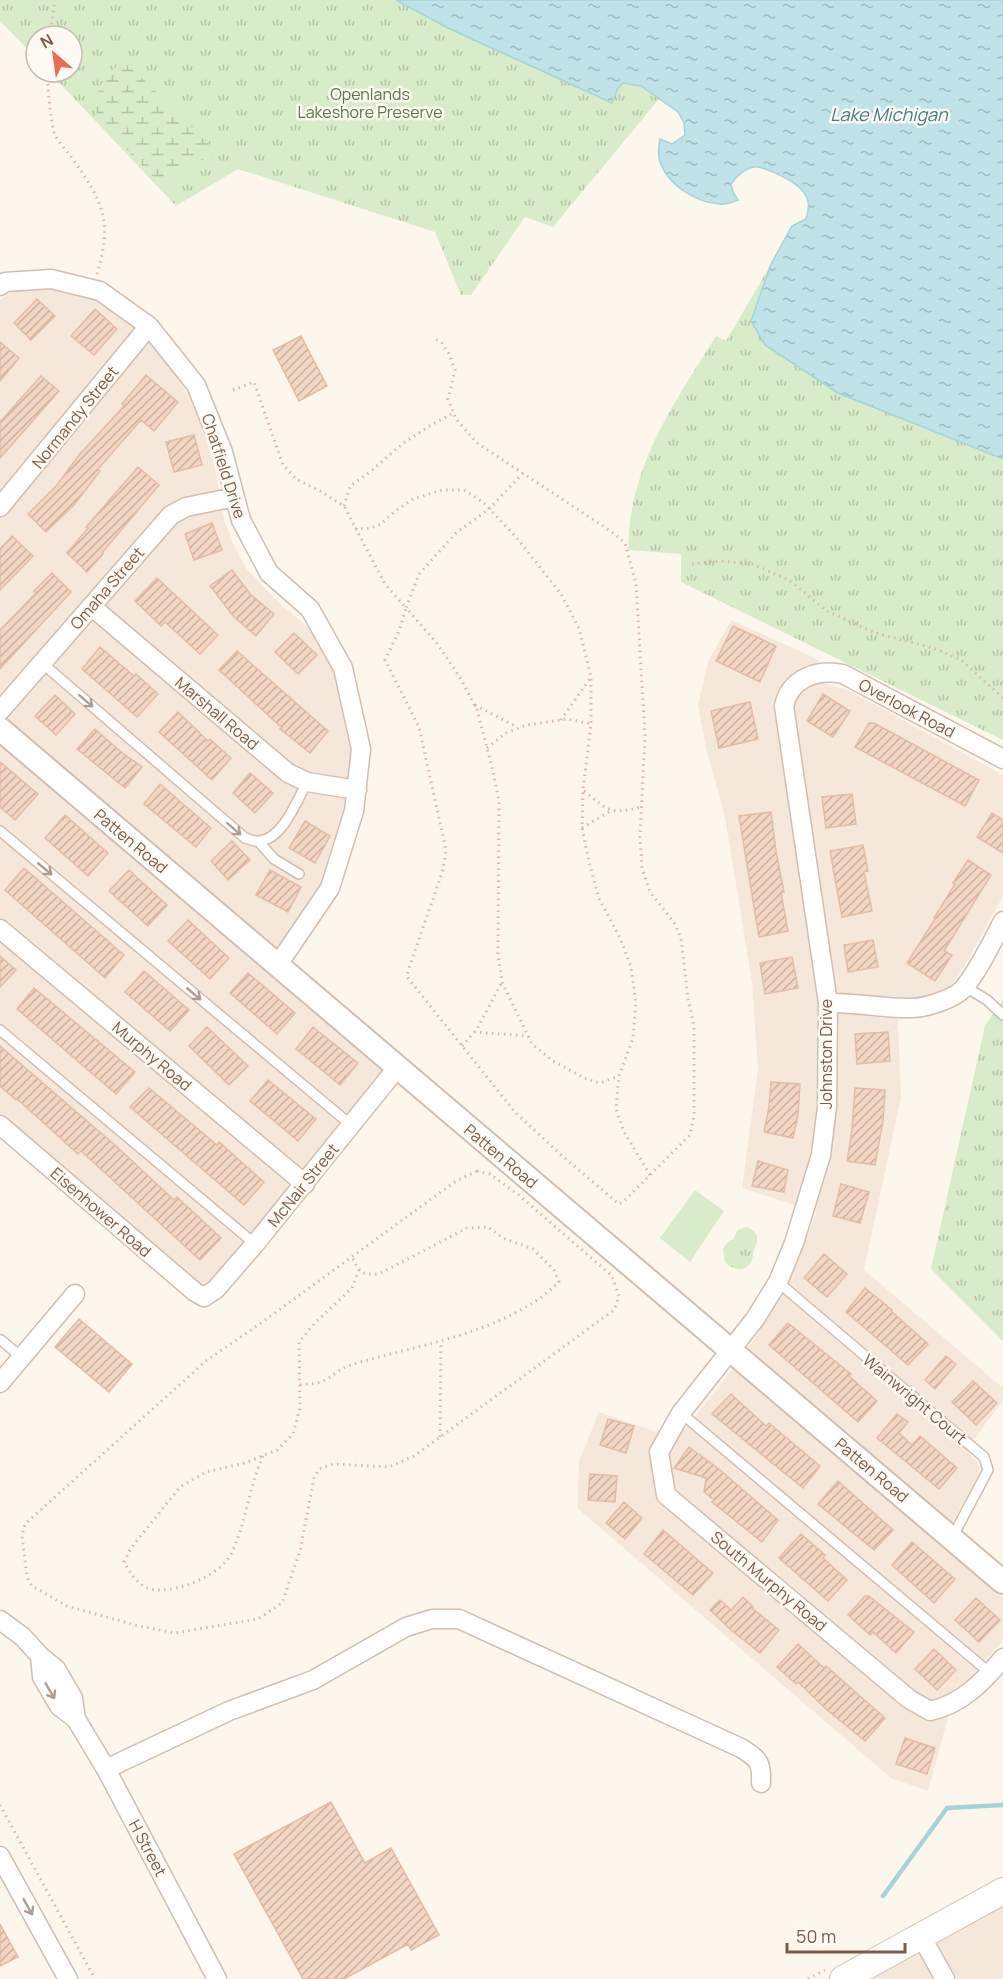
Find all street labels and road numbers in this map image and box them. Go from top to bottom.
street label: Normandy Street [27,361,123,473]
street label: Chatfield Drive [197,411,251,521]
street label: Omaha Street [65,542,149,634]
street label: Marshall Road [170,671,264,755]
street label: Overlook Road [855,673,959,743]
street label: Patten Road [90,804,172,878]
street label: Johnston Drive [815,999,837,1109]
street label: Murphy Road [108,1016,196,1096]
street label: Patten Road [460,1119,542,1193]
street label: McNair Street [262,1139,344,1231]
street label: Eisenhower Road [46,1162,156,1262]
street label: Wainwright Court [858,1349,972,1449]
street label: Patten Road [831,1433,913,1507]
street label: South Murphy Road [706,1526,832,1636]
street label: H Street [124,1816,172,1880]

